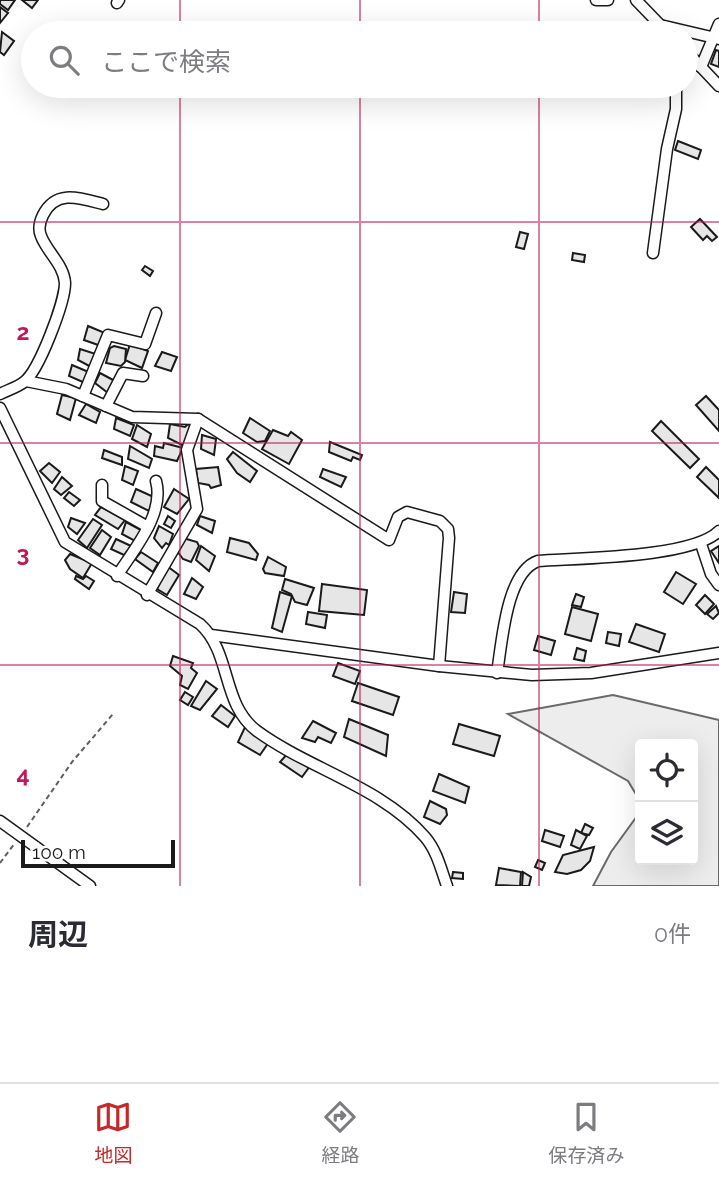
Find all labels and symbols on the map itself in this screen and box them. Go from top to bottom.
text: 2 [17,318,29,345]
text: 3 [17,540,29,567]
text: 4 [16,761,30,788]
scale bar [21,837,175,869]

